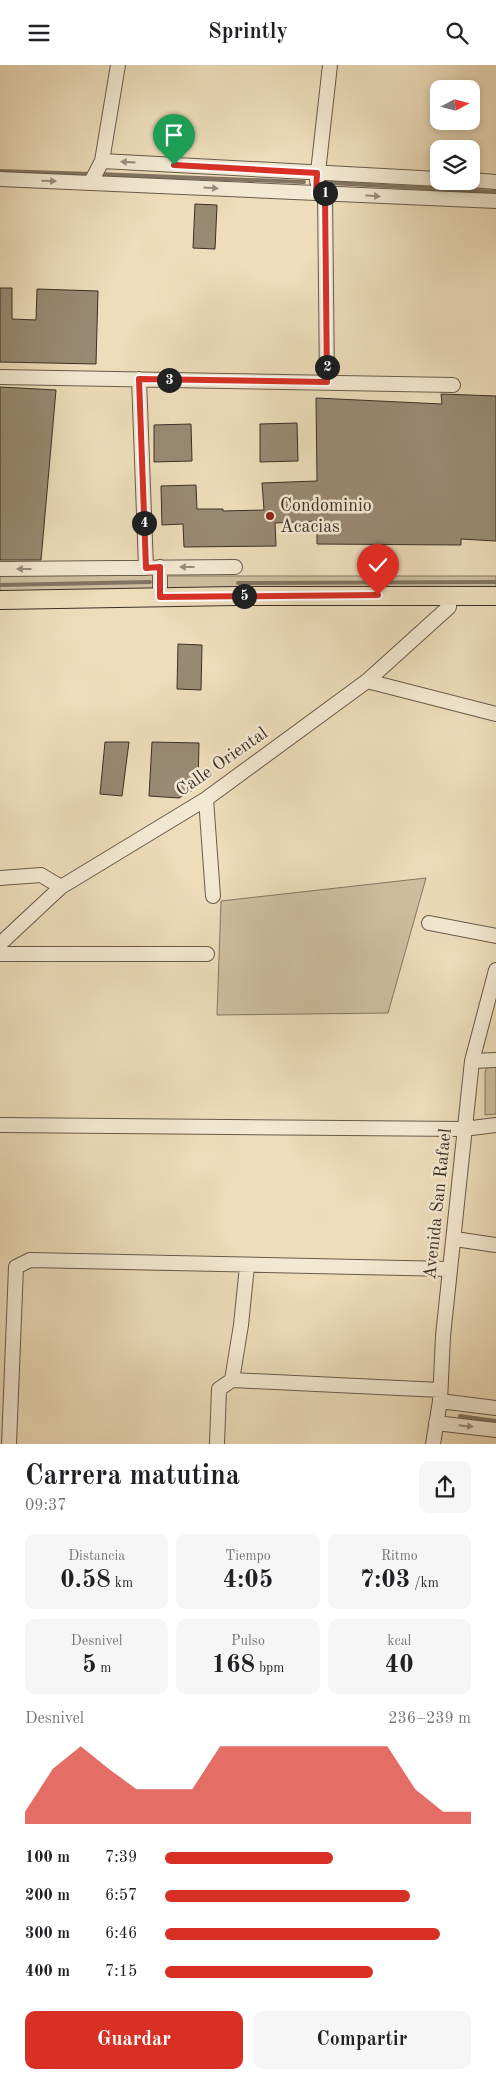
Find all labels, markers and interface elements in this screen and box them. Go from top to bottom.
icon: menu [25,19,53,47]
icon: search [443,19,471,47]
text: Sprintly [208,21,288,43]
north arrow [430,80,480,130]
map controls [430,80,480,190]
pin [153,114,195,165]
icon: arrive [160,121,188,149]
button: layers [430,140,480,190]
one-way arrow [120,158,136,166]
one-way arrow [41,177,57,185]
pin: 1 [312,181,338,205]
one-way arrow [203,185,219,193]
text: 1 [321,186,330,200]
one-way arrow [366,192,382,200]
pin: 2 [314,355,340,379]
text: 2 [323,360,332,374]
pin: 3 [156,367,182,393]
text: 3 [165,373,174,387]
place label: Condominio Acacias [280,497,372,536]
marker: Condominio Acacias [264,510,276,522]
pin: 4 [132,511,156,535]
text: 4 [140,516,149,530]
pin [357,544,399,595]
icon: check [364,551,392,579]
one-way arrow [178,563,194,571]
one-way arrow [16,565,32,573]
pin: 5 [232,583,256,609]
text: 5 [240,589,249,603]
street label: Calle Oriental [173,724,271,800]
street label: Avenida San Rafael [421,1127,455,1281]
one-way arrow [458,1422,474,1430]
button: share [419,1461,471,1513]
text: Carrera matutina [25,1463,240,1491]
text: 09:37 [25,1498,67,1514]
text: Distancia [68,1549,125,1563]
text: Tiempo [225,1549,271,1563]
text: Ritmo [381,1549,418,1563]
text: 0.58 [60,1568,111,1593]
text: 4:05 [223,1568,273,1593]
text: 7:03 [360,1568,410,1593]
text: km [111,1576,133,1590]
text: /km [410,1576,439,1590]
text: Desnivel [71,1634,123,1648]
text: Pulso [231,1634,265,1648]
text: kcal [387,1634,411,1648]
text: 5 [82,1653,96,1678]
text: 168 [212,1653,255,1678]
text: 40 [385,1653,414,1678]
text: m [96,1661,111,1675]
text: bpm [255,1661,284,1675]
text: Desnivel [25,1711,84,1727]
text: 236–239 m [388,1711,471,1727]
text: 100 m [25,1850,70,1866]
text: 7:39 [105,1850,137,1866]
text: 200 m [25,1888,70,1904]
text: 6:57 [105,1888,137,1904]
text: 300 m [25,1926,70,1942]
text: 6:46 [105,1926,137,1942]
text: 400 m [25,1964,70,1980]
text: 7:15 [105,1964,137,1980]
button: Guardar [25,2011,243,2069]
button: Compartir [253,2011,471,2069]

